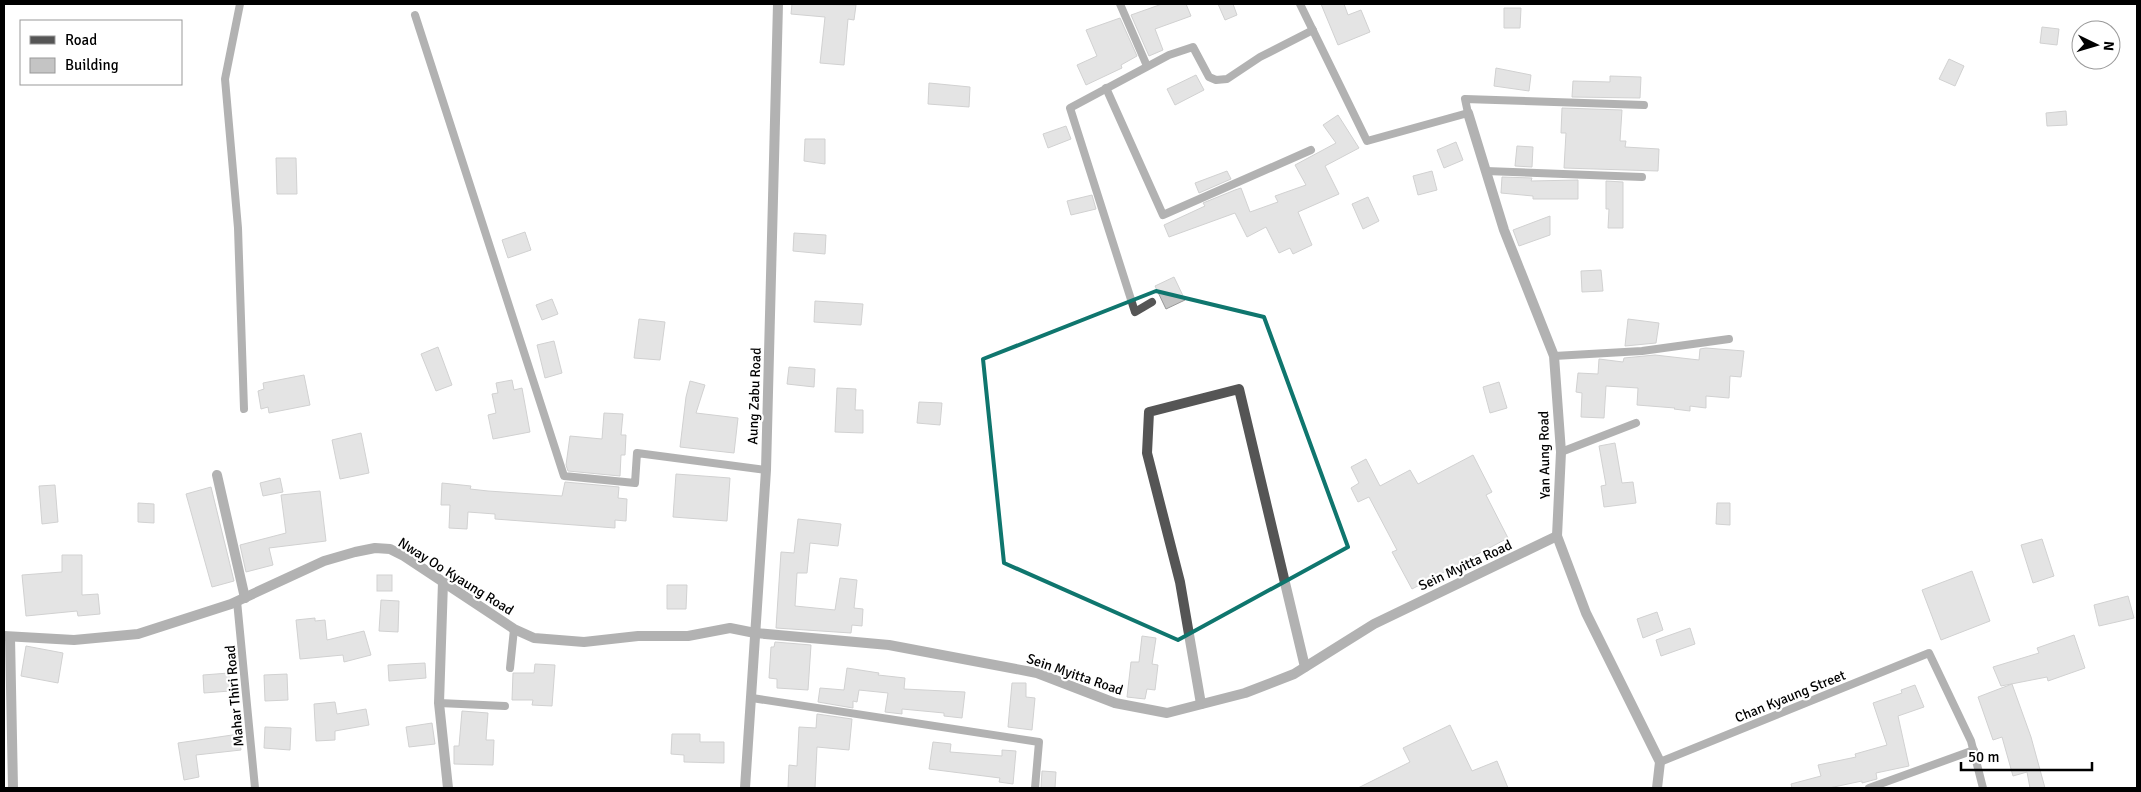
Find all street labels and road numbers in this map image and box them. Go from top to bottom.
street label: Aung Zabu Road [744,347,765,445]
street label: Yan Aung Road [1535,411,1554,499]
street label: Nway Oo Kyaung Road [395,534,517,619]
street label: Sein Myitta Road [1416,536,1515,594]
street label: Mahar Thiri Road [222,644,247,747]
street label: Sein Myitta Road [1024,650,1125,699]
street label: Chan Kyaung Street [1732,666,1848,726]

